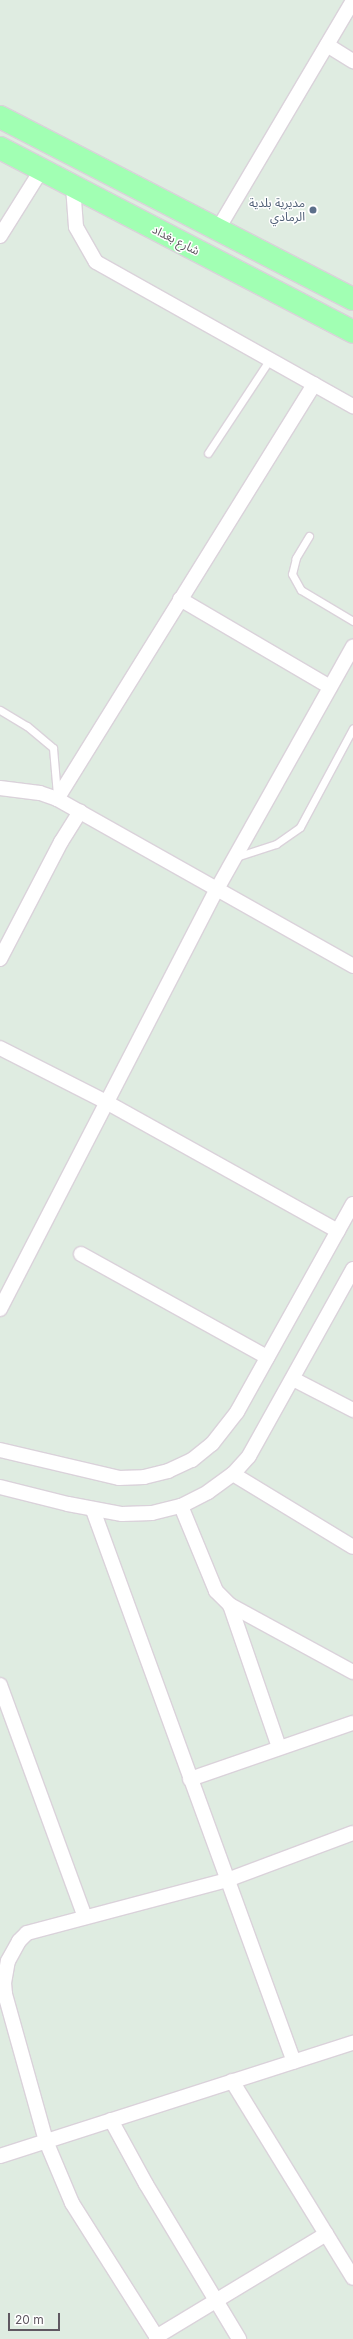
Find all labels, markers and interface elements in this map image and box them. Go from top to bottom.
place label: مديرية بلدية الرمادي [249,196,305,224]
marker: مديرية بلدية الرمادي [308,205,318,215]
street label: شارع بغداد [150,222,202,258]
scale bar [10,2305,62,2331]
text: 20 m [15,2312,44,2327]

